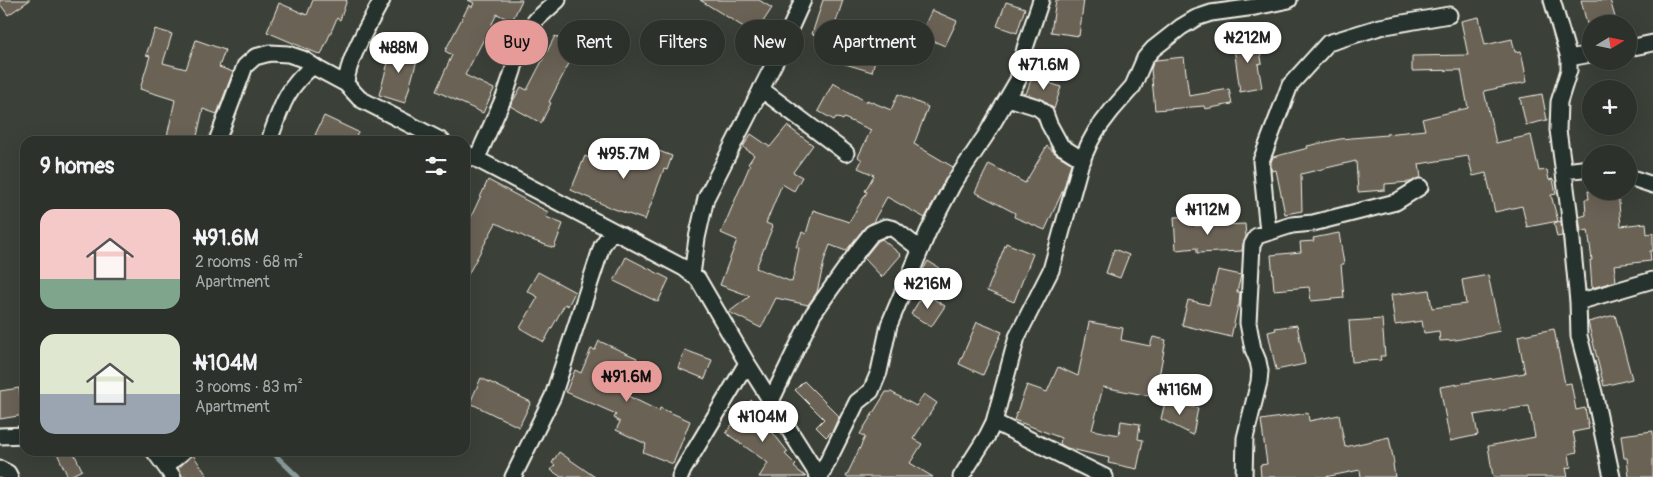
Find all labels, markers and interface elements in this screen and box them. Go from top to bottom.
north arrow [1582,15,1638,70]
map controls [1582,15,1637,200]
chip: Buy [485,20,548,65]
chip: Rent [558,20,630,65]
chip: Filters [640,20,725,65]
chip: New [735,20,804,65]
chip: Apartment [814,20,934,65]
pin: ₦212M [1213,22,1283,64]
text: ₦212M [1225,28,1271,48]
pin: ₦88M [369,32,429,74]
text: ₦88M [380,38,418,58]
pin: ₦71.6M [1003,48,1085,91]
text: ₦71.6M [1020,55,1068,75]
button: + [1582,80,1637,135]
pin: ₦95.7M [583,138,665,180]
text: ₦95.7M [599,144,649,164]
button: − [1582,145,1637,200]
icon: filters [422,152,450,180]
text: 9 homes [40,153,114,180]
pin: ₦112M [1173,194,1243,236]
text: ₦112M [1187,200,1229,220]
text: ₦91.6M [195,225,259,252]
icon: home [80,229,140,289]
text: 2 rooms · 68 m² [195,252,303,272]
pin: ₦216M [893,268,963,310]
text: Apartment [195,272,270,292]
text: ₦216M [905,274,951,294]
text: ₦104M [195,350,257,377]
icon: home [80,354,140,414]
pin: ₦91.6M [586,360,668,403]
text: ₦91.6M [603,367,651,387]
pin: ₦116M [1145,374,1215,416]
text: 3 rooms · 83 m² [195,377,303,397]
text: ₦116M [1159,380,1201,400]
text: Apartment [195,397,270,417]
pin: ₦104M [728,400,798,443]
text: ₦104M [739,407,787,427]

